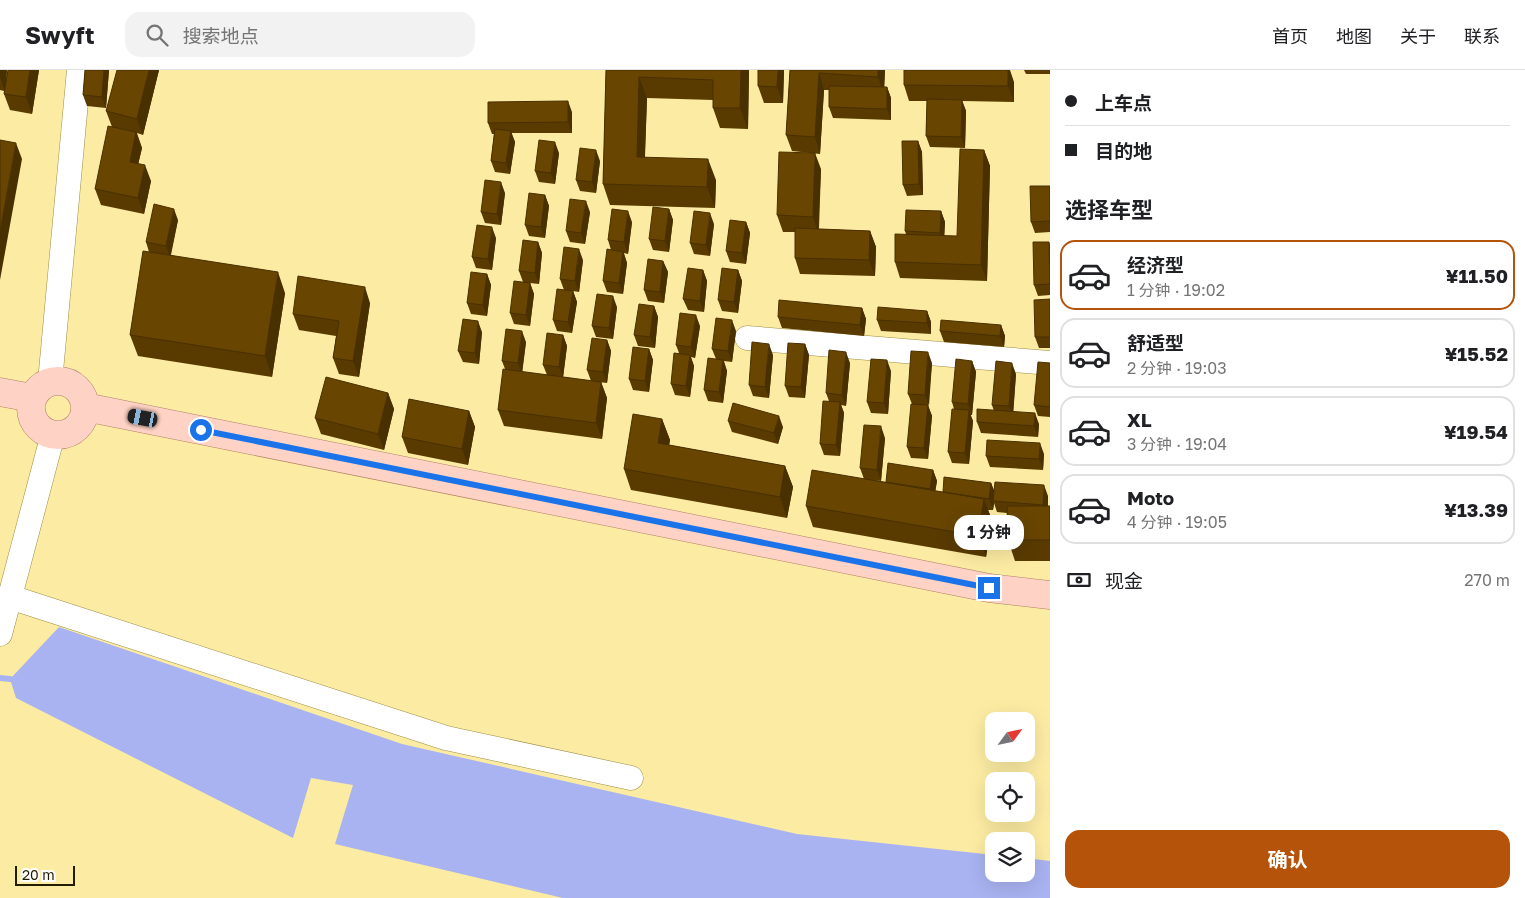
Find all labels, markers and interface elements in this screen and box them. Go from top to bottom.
search box [125,12,475,57]
text: Swyft [25,20,95,49]
icon: search [143,21,171,49]
text: 搜索地点 [183,24,259,47]
text: 首页 [1272,25,1308,47]
text: 地图 [1336,25,1372,47]
text: 关于 [1400,25,1436,47]
text: 联系 [1464,25,1500,47]
text: 上车点 [1095,91,1152,114]
text: 目的地 [1095,139,1152,162]
text: 选择车型 [1065,196,1153,223]
icon: car [1067,253,1112,298]
text: 经济型 [1127,253,1184,276]
text: ¥11.50 [1446,264,1508,287]
text: 1 分钟 · 19:02 [1127,280,1225,300]
icon: car [1067,331,1112,376]
text: 舒适型 [1127,331,1184,354]
text: ¥15.52 [1445,342,1508,365]
text: 2 分钟 · 19:03 [1127,358,1227,378]
car [126,408,159,428]
text: XL [1127,408,1152,431]
icon: car [1067,409,1112,454]
route start [190,419,212,441]
text: ¥19.54 [1444,420,1508,443]
text: 3 分钟 · 19:04 [1127,434,1227,454]
text: Moto [1127,486,1174,509]
icon: car [1067,487,1112,532]
text: ¥13.39 [1444,498,1508,521]
text: 4 分钟 · 19:05 [1127,512,1227,532]
callout: 1 分钟 [954,516,1024,550]
text: 1 分钟 [967,522,1011,542]
icon: cash [1065,566,1093,594]
text: 现金 [1105,569,1143,592]
text: 270 m [1464,570,1510,590]
route end [978,577,1000,599]
north arrow [985,712,1035,762]
map controls [985,712,1035,882]
button: locate [985,772,1035,822]
button: 确认 [1065,830,1510,888]
button: layers [985,832,1035,882]
scale bar [15,863,75,886]
text: 20 m [22,866,55,883]

